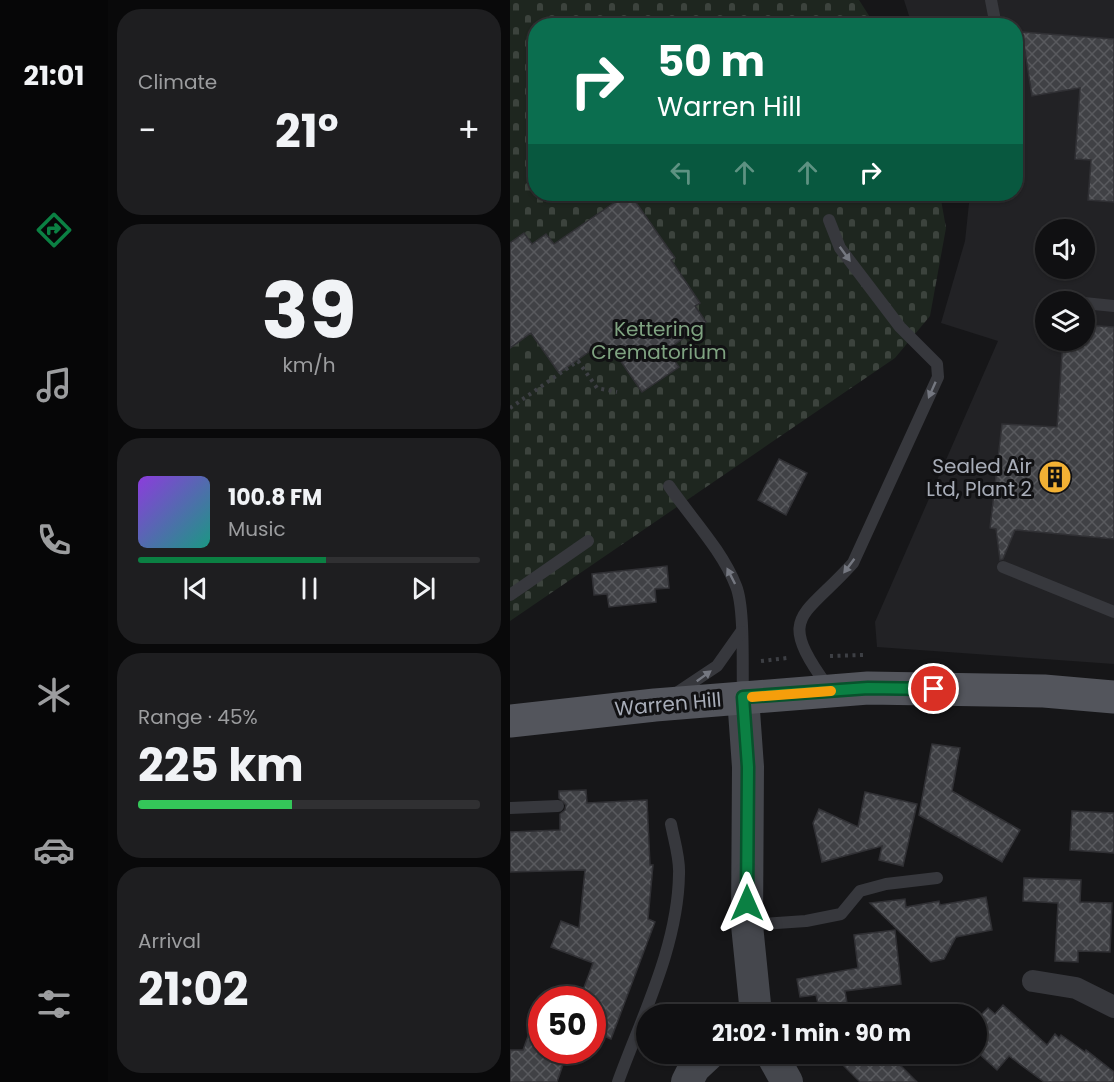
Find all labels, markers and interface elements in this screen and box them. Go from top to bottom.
text: 50 m [657,32,765,91]
icon: right [558,42,636,120]
text: 21:01 [24,57,85,94]
text: Climate [138,68,217,96]
text: Warren Hill [657,88,802,125]
text: 21° [275,100,339,163]
text: − [138,107,156,154]
text: + [457,107,480,154]
icon: left [665,156,698,189]
icon: ahead [728,156,761,189]
icon: ahead [791,156,824,189]
icon: right [854,156,887,189]
icon: directions [33,209,75,251]
map controls [1035,219,1095,351]
button: sound [1035,219,1095,279]
one-way arrow [839,245,851,261]
text: 39 [261,256,357,365]
button: layers [1035,291,1095,351]
park label: Kettering Crematorium [591,315,727,366]
text: km/h [282,351,336,379]
icon: music [33,364,75,406]
one-way arrow [927,382,937,400]
place label: Sealed Air Ltd, Plant 2 [926,452,1032,503]
building icon: Sealed Air Ltd, Plant 2 [1037,459,1073,495]
text: 100.8 FM [228,482,322,513]
text: Music [228,515,286,543]
icon: phone [33,519,75,561]
one-way arrow [843,558,855,574]
one-way arrow [726,567,736,584]
icon: previous [179,572,212,605]
icon: pause [293,572,326,605]
icon: next [407,572,440,605]
pin [908,663,959,714]
one-way arrow [695,670,711,682]
icon: arrive [917,672,950,705]
icon: climate [33,674,75,716]
street label: Warren Hill [613,685,723,723]
text: Range · 45% [138,703,258,731]
text: 225 km [138,734,304,797]
icon: car [33,829,75,871]
position arrow [715,871,779,935]
text: Arrival [138,927,201,955]
text: 21:02 [138,958,248,1021]
icon: filters [33,983,75,1025]
speed limit sign: 50 [528,986,606,1064]
text: 21:02 · 1 min · 90 m [712,1018,911,1049]

